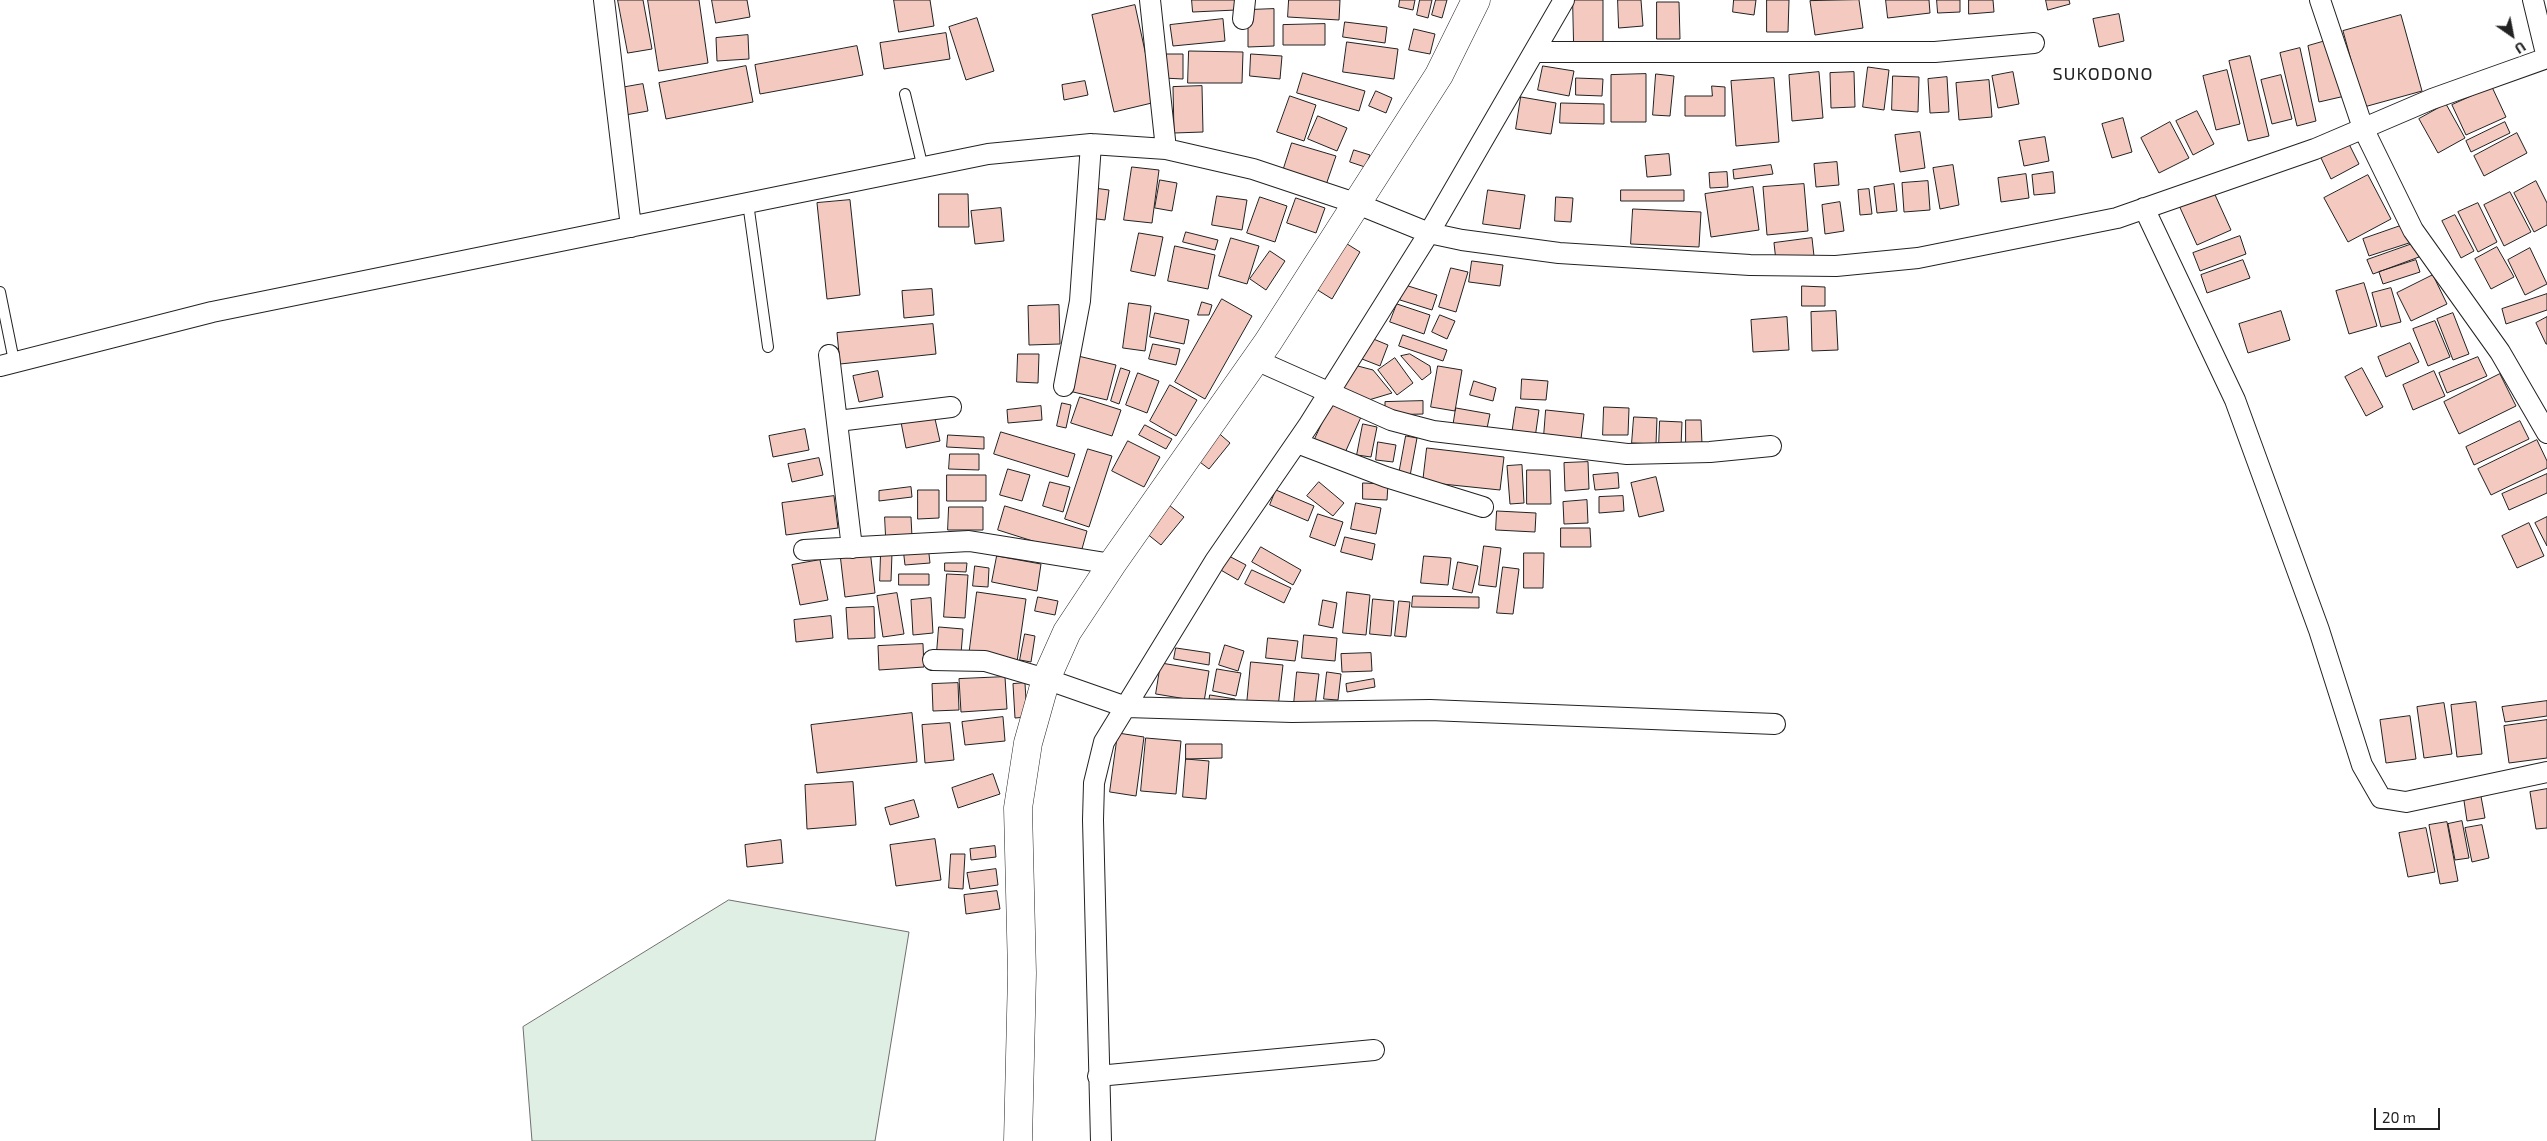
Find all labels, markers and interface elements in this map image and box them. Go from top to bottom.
north arrow [2487,10,2537,60]
text: U [2512,38,2529,58]
district label: SUKODONO [2051,63,2155,85]
scale bar [2377,1098,2443,1130]
text: 20 m [2382,1108,2416,1126]

